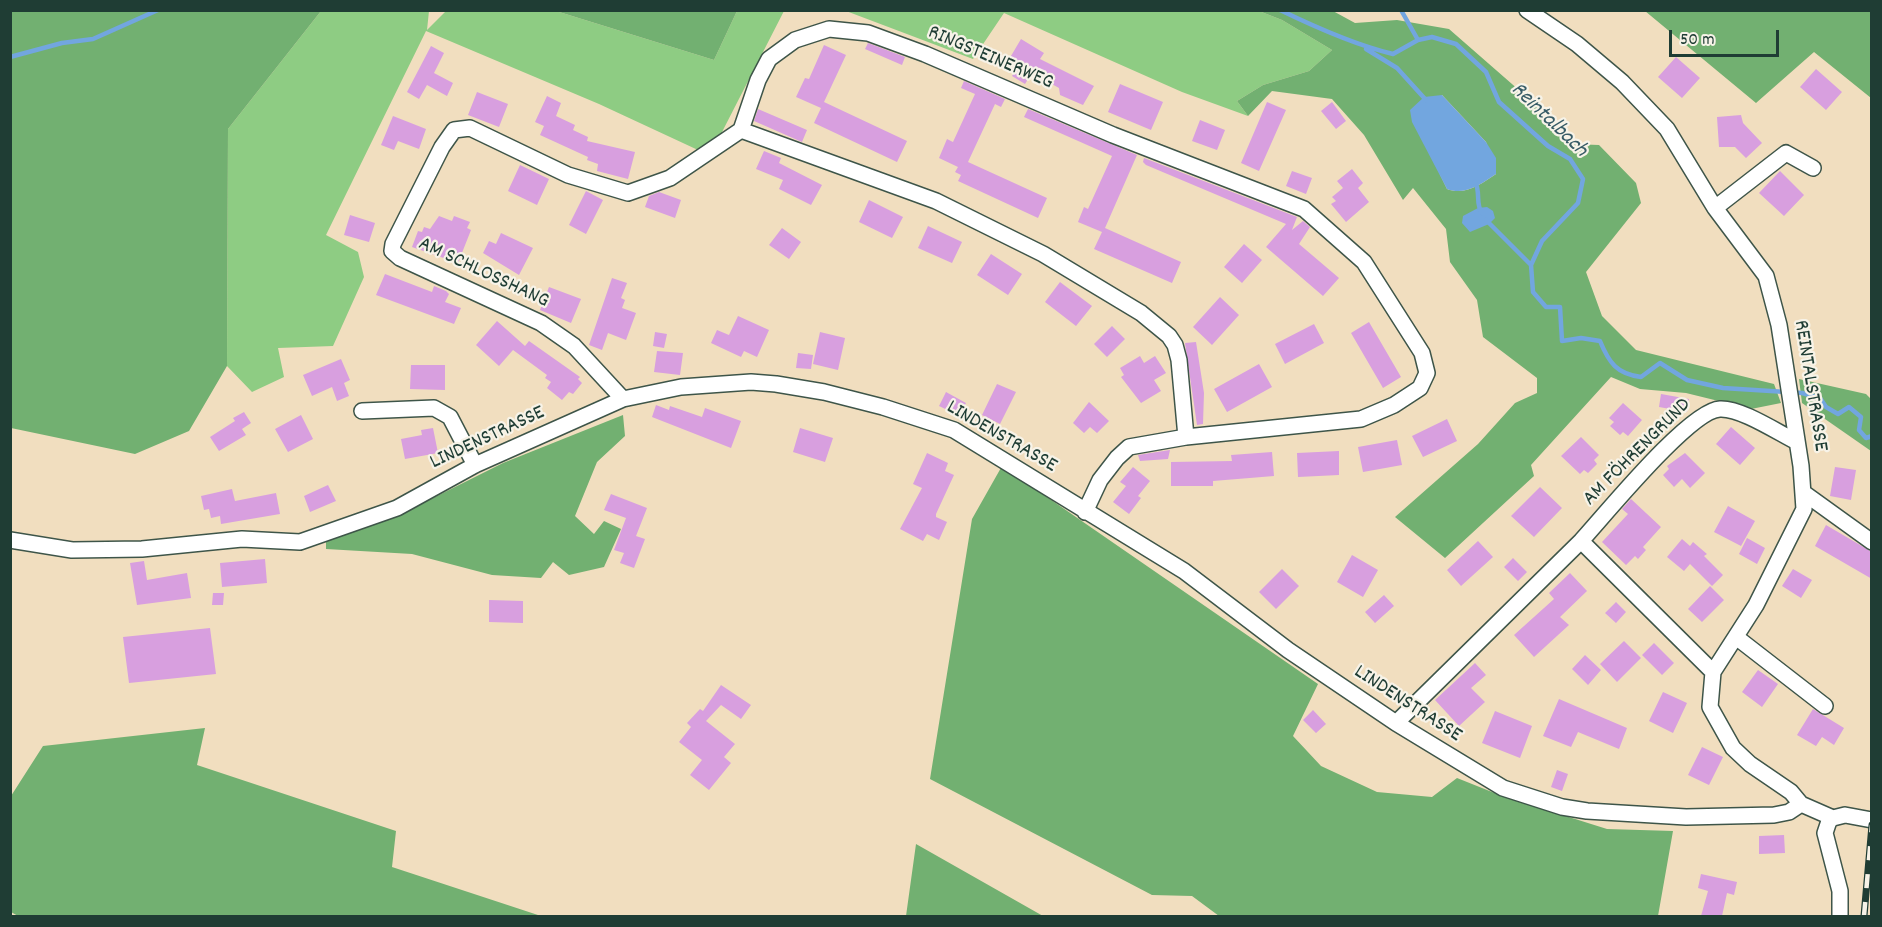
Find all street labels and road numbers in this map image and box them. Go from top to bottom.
street label: RINGSTEINERWEG [924,21,1056,97]
street label: AM SCHLOSSHANG [414,233,552,315]
street label: REINTALSTRASSE [1786,319,1832,453]
street label: AM FÖHRENGRUND [1579,394,1697,512]
street label: LINDENSTRASSE [941,396,1061,480]
street label: LINDENSTRASSE [427,401,549,477]
street label: LINDENSTRASSE [1348,661,1466,749]

